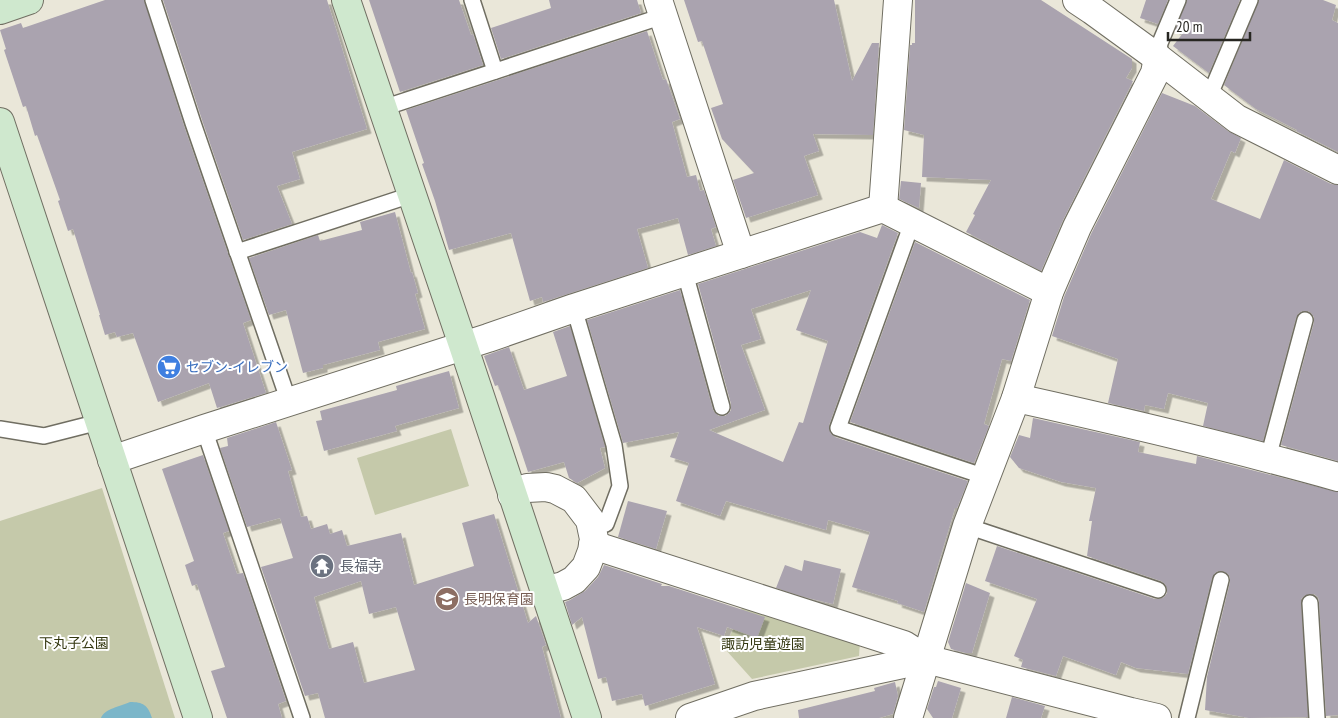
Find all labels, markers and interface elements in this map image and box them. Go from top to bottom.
scale bar [1168,10,1250,42]
text: 20 m [1176,17,1202,36]
supermarket icon: セブン-イレブン [156,354,182,380]
place label: セブン-イレブン [186,358,288,376]
temple icon: 長福寺 [309,553,335,579]
place label: 長福寺 [340,557,382,575]
school or university icon: 長明保育園 [434,586,460,612]
place label: 長明保育園 [464,590,534,608]
park label: 下丸子公園 [39,634,109,652]
park label: 諏訪児童遊園 [721,635,805,653]

